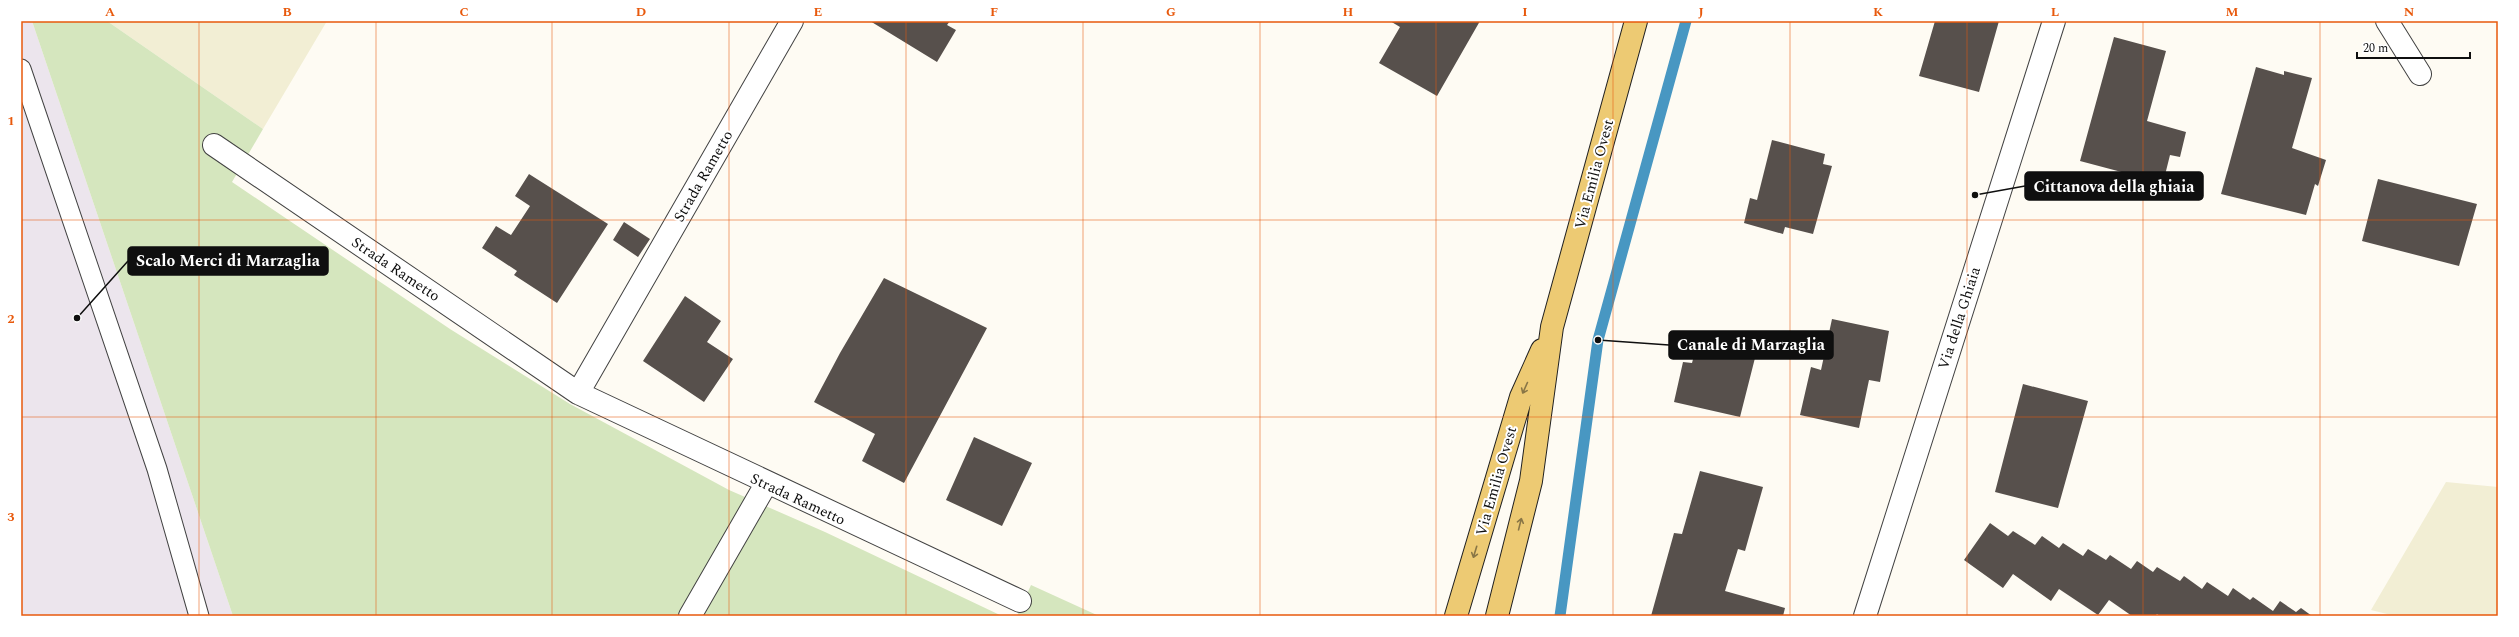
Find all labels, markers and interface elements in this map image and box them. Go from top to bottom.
text: A [105,2,115,22]
text: B [282,2,292,22]
text: C [459,2,469,22]
text: D [636,2,646,22]
text: E [814,2,823,22]
text: F [990,2,998,22]
text: G [1166,2,1176,22]
text: H [1343,2,1354,22]
text: I [1522,2,1528,22]
text: J [1698,2,1704,22]
text: K [1873,2,1883,22]
text: L [2051,2,2059,22]
text: M [2226,2,2239,22]
text: N [2404,2,2415,22]
scale bar [2357,34,2470,60]
text: 20 m [2363,39,2388,58]
text: 1 [7,111,15,131]
street label: Via Emilia Ovest [1569,117,1620,232]
street label: Strada Rametto [668,126,739,227]
callout: Cittanova della ghiaia [2025,172,2203,200]
text: Cittanova della ghiaia [2033,175,2195,199]
street label: Strada Rametto [347,231,445,308]
callout: Scalo Merci di Marzaglia [128,247,328,275]
text: Scalo Merci di Marzaglia [136,249,321,273]
street label: Via della Ghiaia [1932,263,1987,372]
text: 2 [7,309,15,329]
callout: Canale di Marzaglia [1669,331,1833,359]
text: Canale di Marzaglia [1677,333,1826,357]
one-way arrow [1521,381,1528,393]
street label: Via Emilia Ovest [1470,424,1523,539]
street label: Strada Rametto [746,467,849,532]
text: 3 [7,507,15,527]
one-way arrow [1517,518,1524,531]
one-way arrow [1471,546,1478,559]

